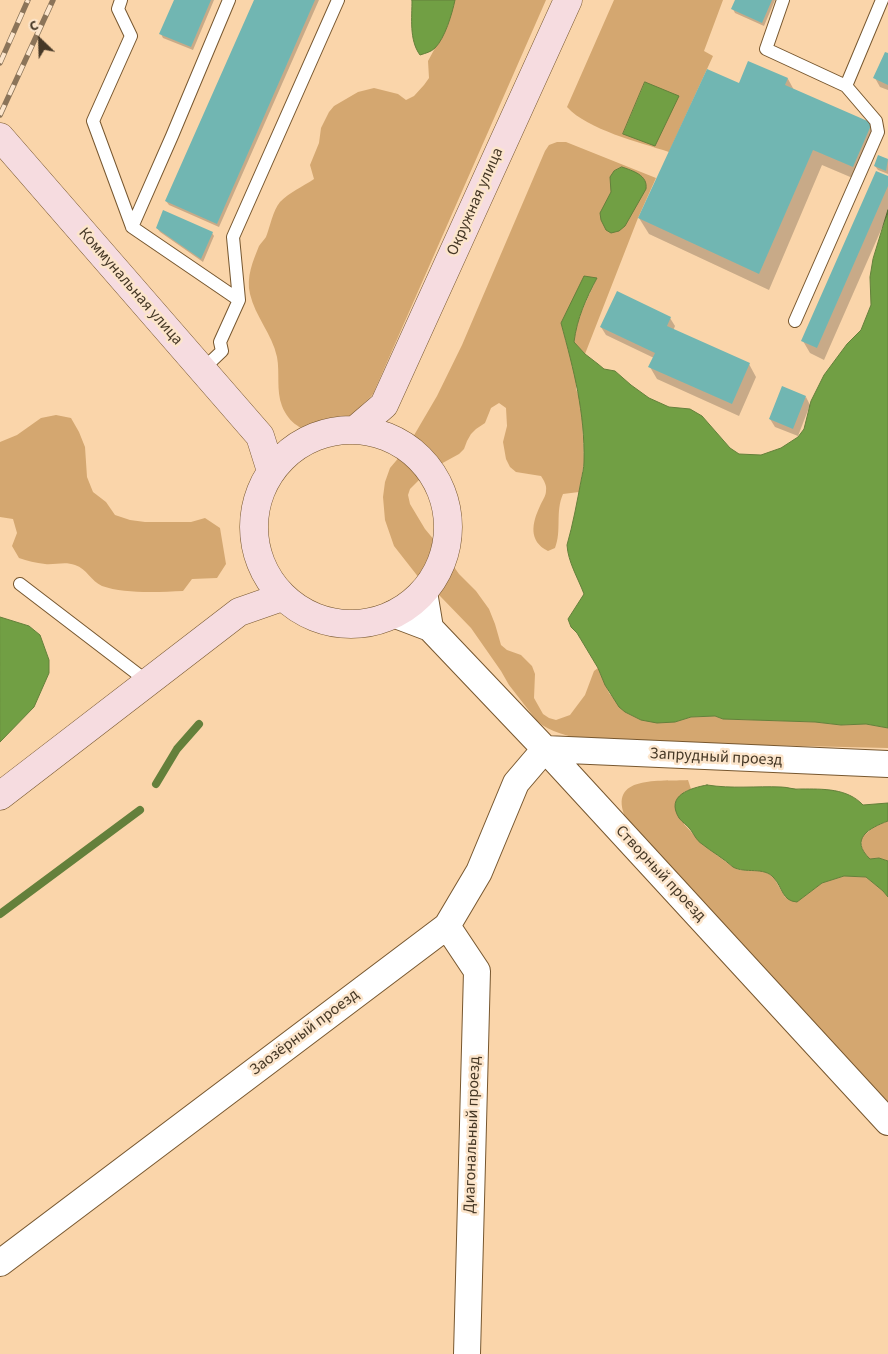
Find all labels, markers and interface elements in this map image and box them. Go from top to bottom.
north arrow [15,15,65,65]
text: С [26,16,42,37]
street label: Окружная улица [444,145,508,259]
street label: Коммунальная улица [74,224,186,350]
street label: Запрудный проезд [649,745,783,771]
street label: Створный проезд [611,822,709,926]
street label: Заозёрный проезд [247,986,363,1080]
street label: Диагональный проезд [461,1056,485,1214]

